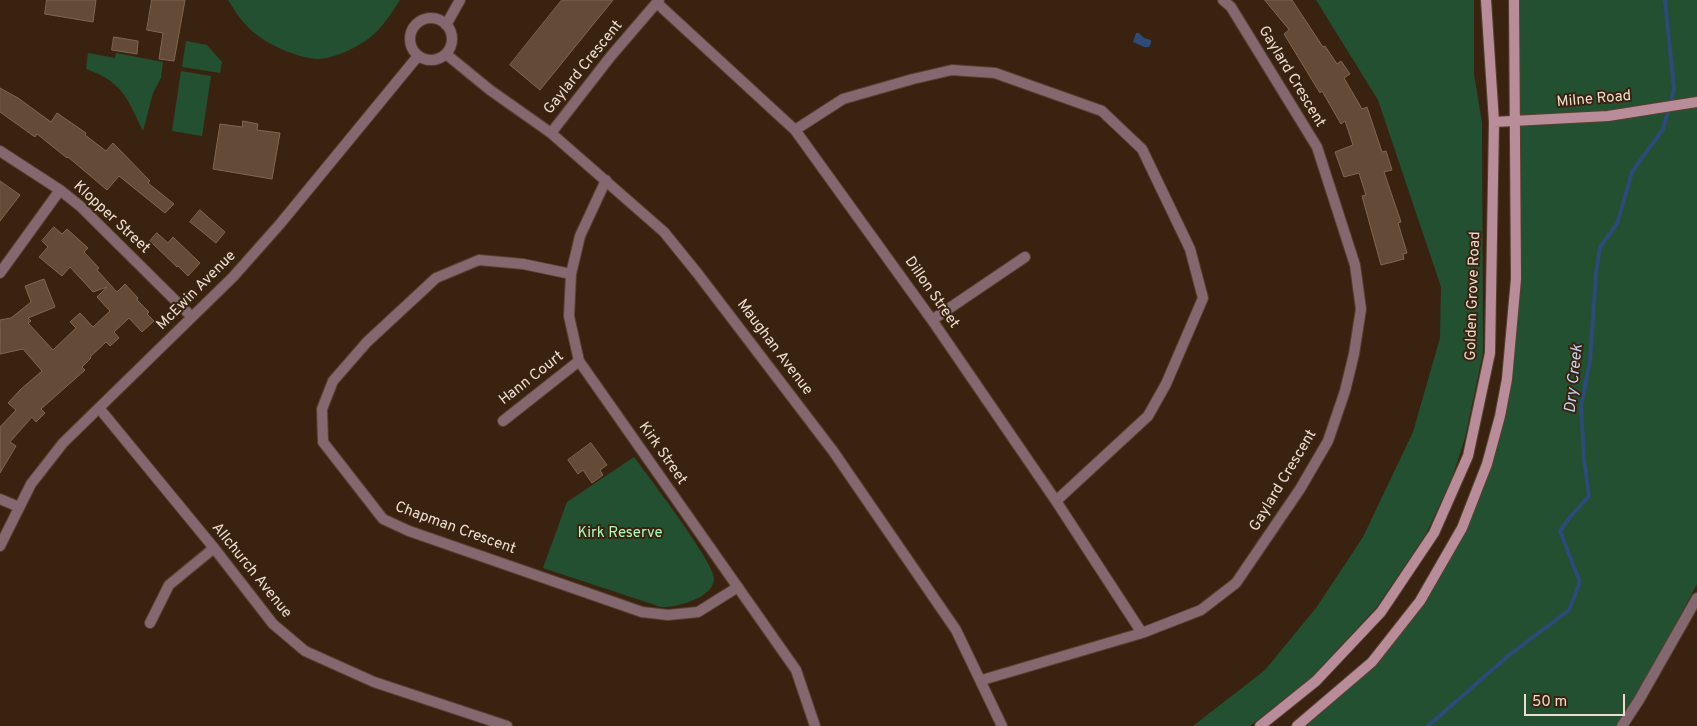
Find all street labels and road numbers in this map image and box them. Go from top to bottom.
street label: Gaylard Crescent [541,18,627,118]
street label: Gaylard Crescent [1254,23,1328,131]
street label: Milne Road [1556,88,1632,112]
street label: Klopper Street [69,178,153,258]
street label: Golden Grove Road [1463,231,1485,361]
street label: McEwin Avenue [153,247,241,335]
street label: Dillon Street [900,254,962,332]
street label: Maughan Avenue [732,297,816,399]
street label: Hann Court [496,348,568,410]
street label: Kirk Street [634,419,690,489]
street label: Gaylard Crescent [1247,427,1321,535]
street label: Chapman Crescent [392,499,518,559]
street label: Allchurch Avenue [207,520,295,622]

